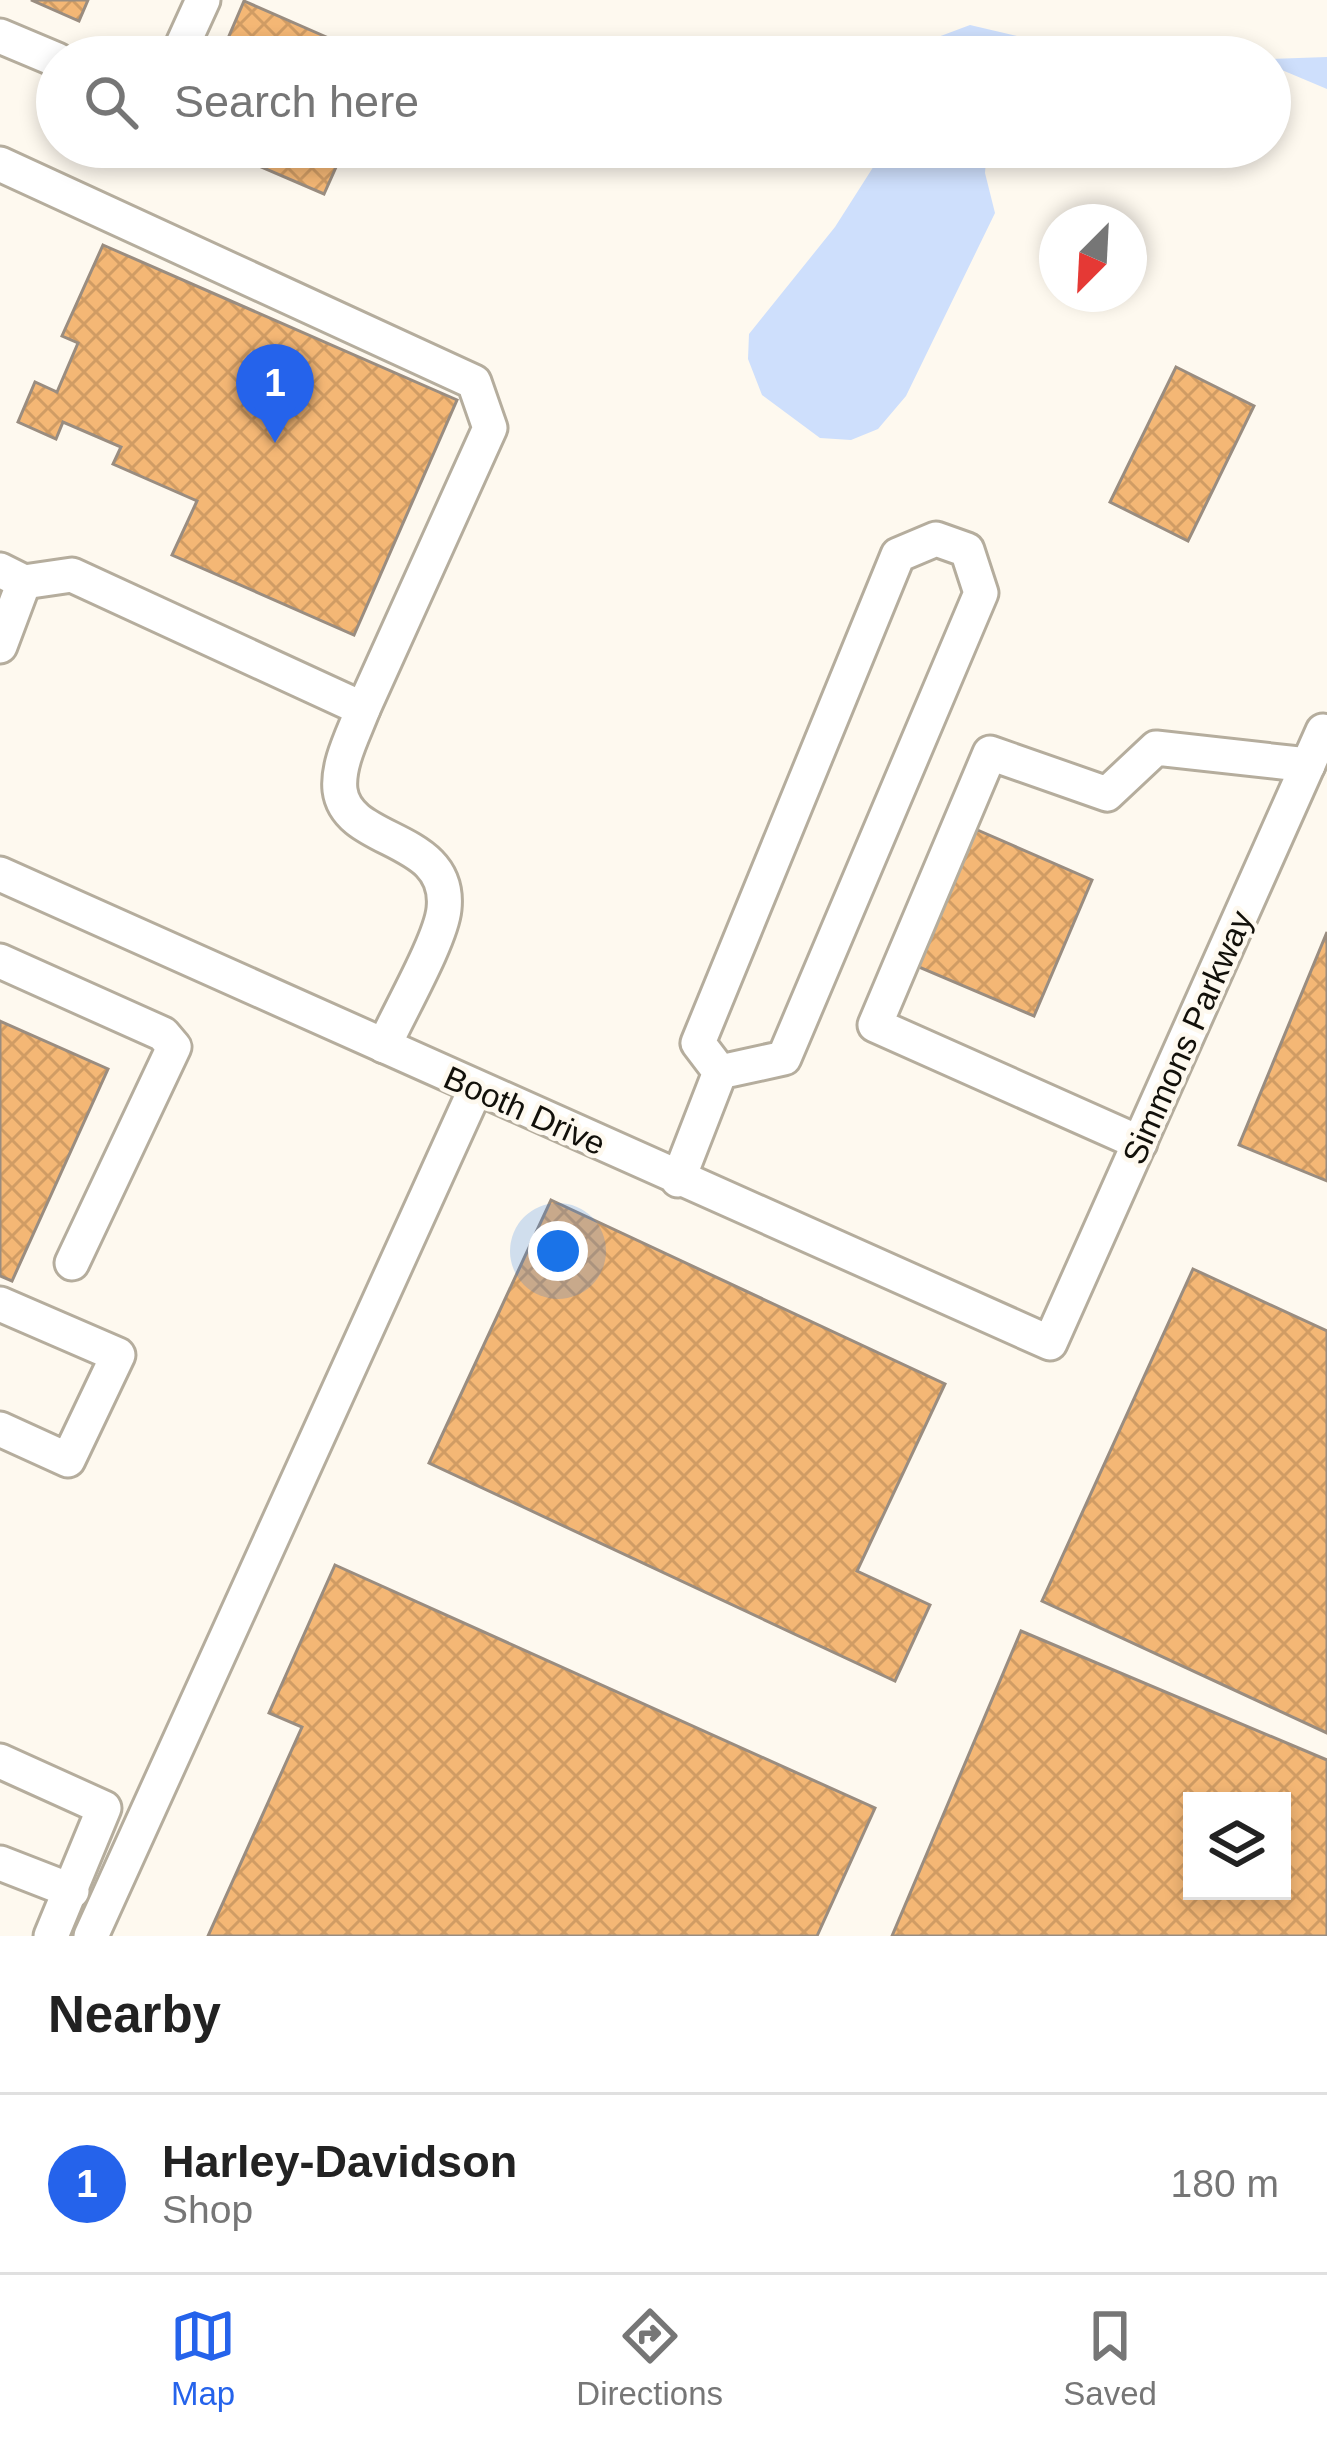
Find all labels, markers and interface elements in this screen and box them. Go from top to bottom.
search box [36,36,1291,168]
icon: search [78,69,144,135]
text: Search here [174,76,419,127]
north arrow [1039,204,1147,312]
pin: 1 [236,344,314,443]
street label: Simmons Parkway [1115,904,1260,1170]
street label: Booth Drive [439,1058,611,1162]
your location [528,1221,588,1281]
map controls [1183,1792,1291,1900]
button: layers [1183,1792,1291,1900]
text: Nearby [48,1986,221,2043]
text: Harley-Davidson [162,2136,517,2187]
text: 1 [76,2162,98,2205]
text: 180 m [1171,2162,1279,2205]
text: Shop [162,2188,253,2231]
tab: Map [170,2303,236,2413]
tab: Directions [576,2303,723,2413]
tab: Saved [1063,2303,1157,2413]

